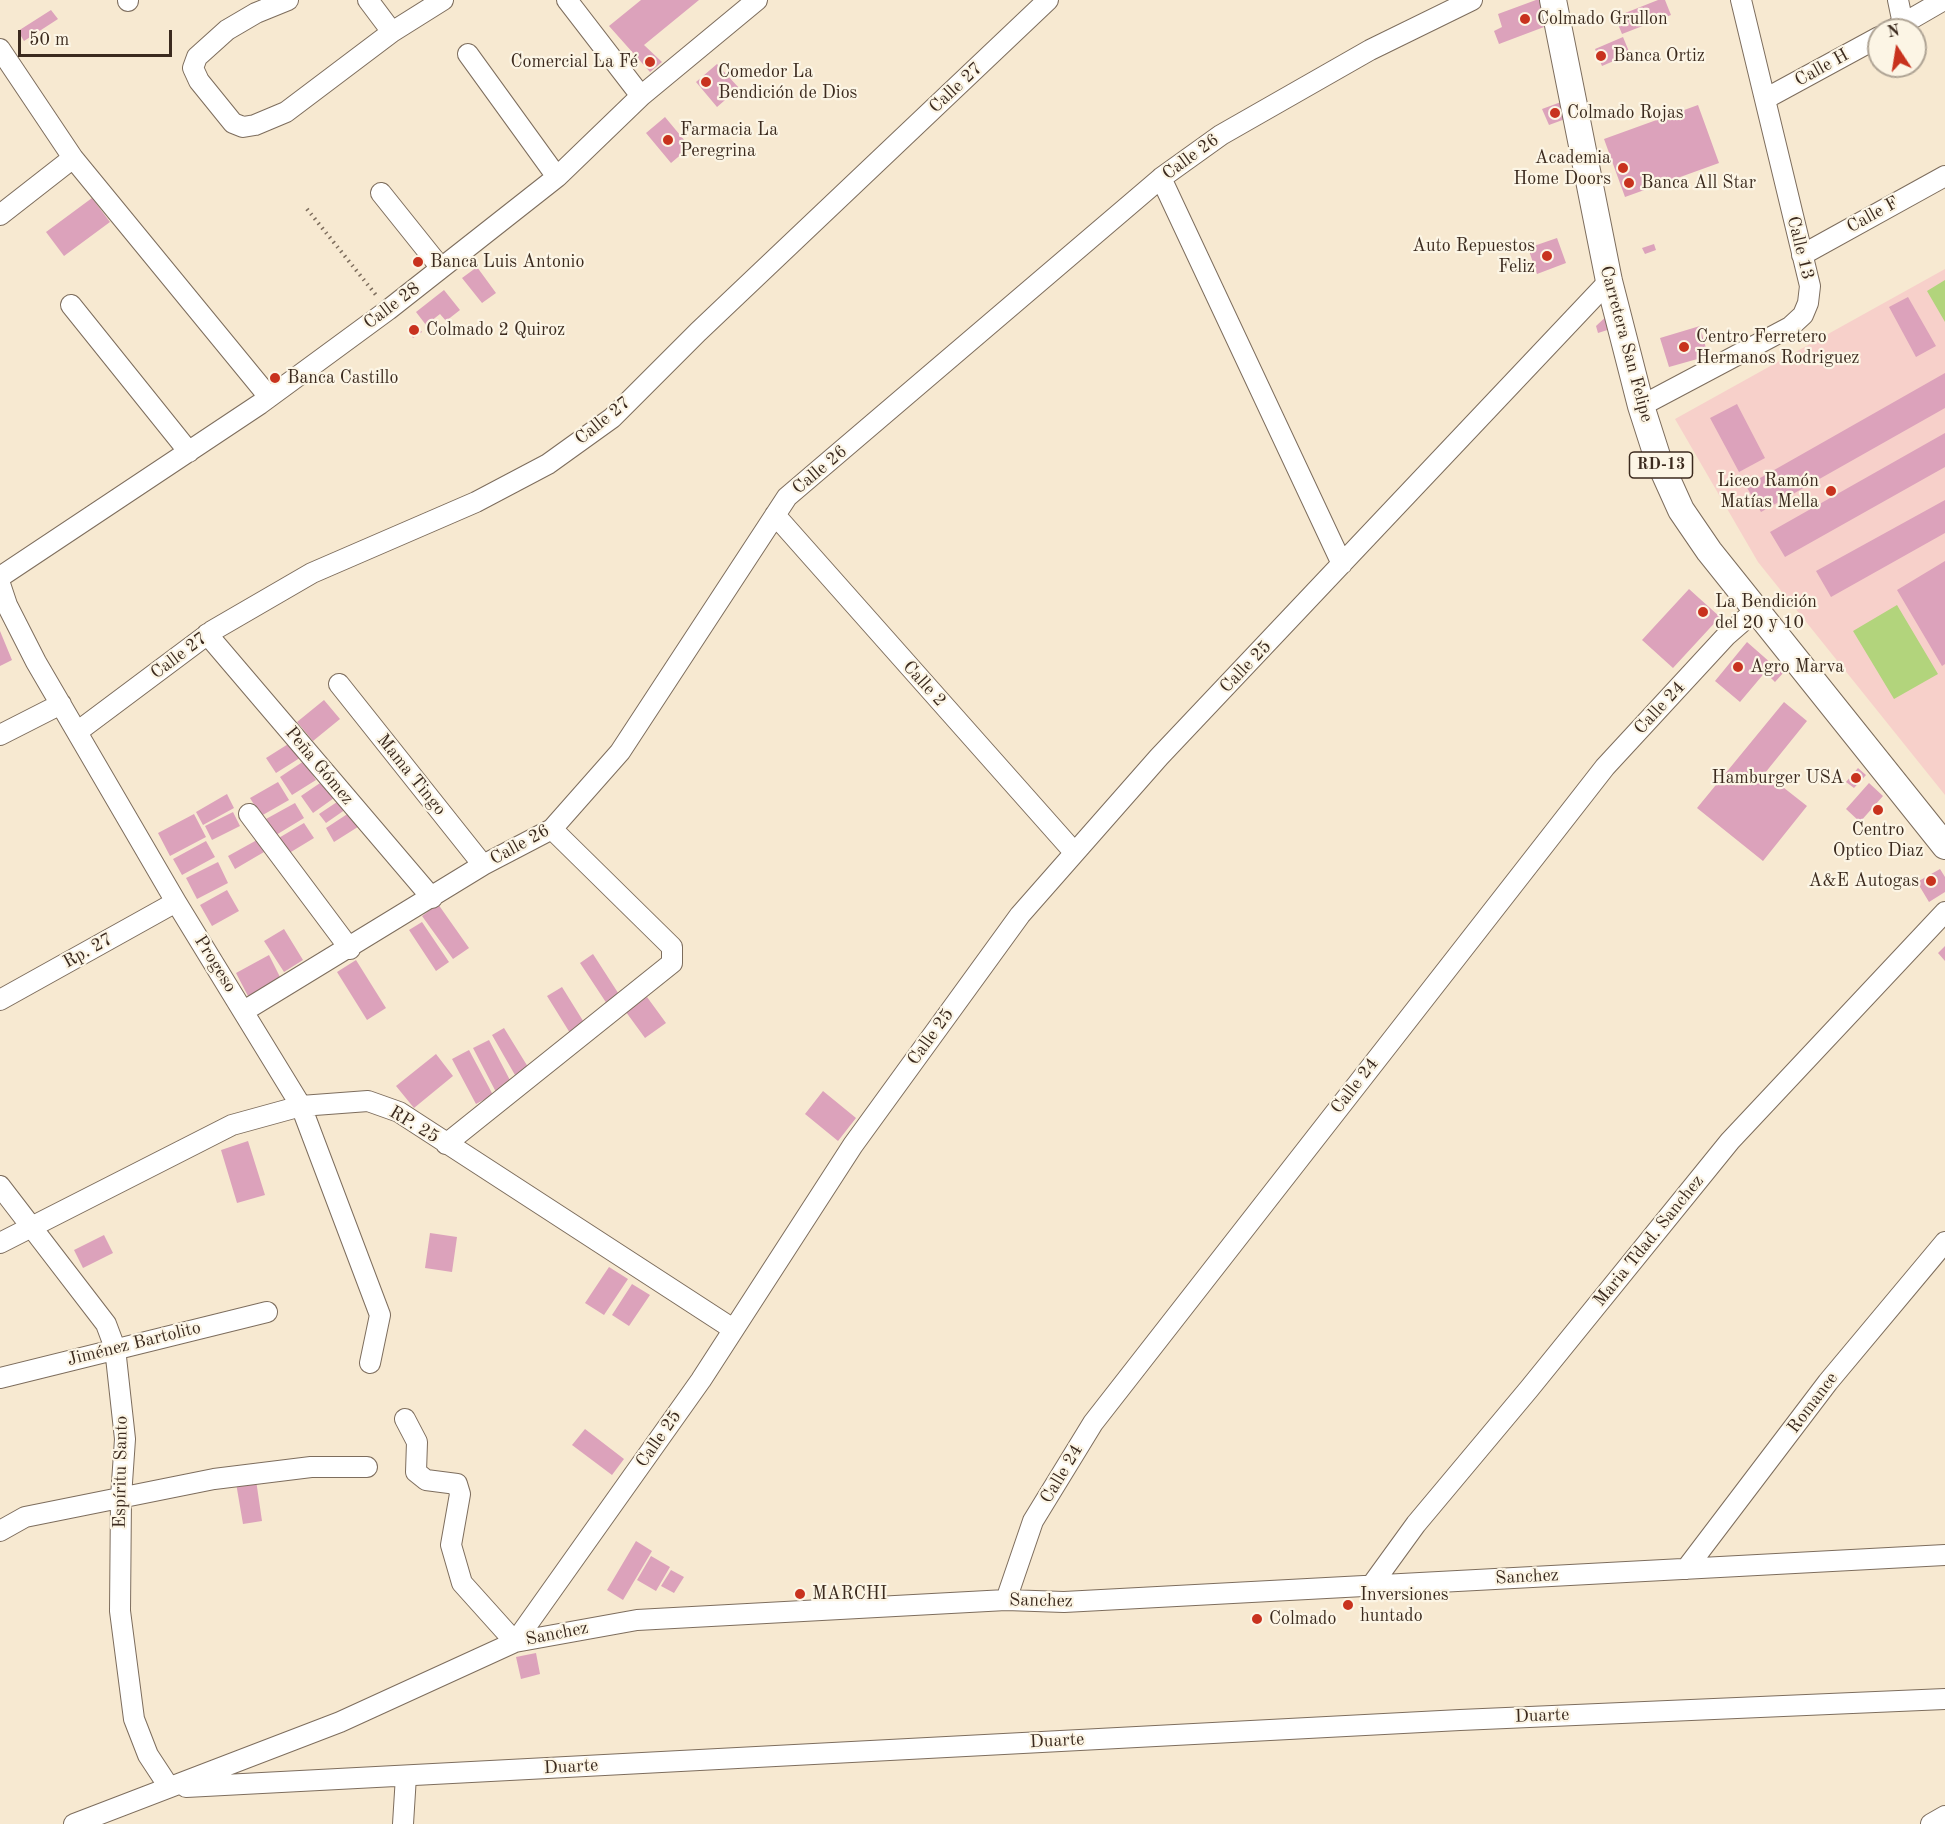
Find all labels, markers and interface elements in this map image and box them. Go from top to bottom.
place label: Colmado Grullon [1537,8,1668,30]
marker: Colmado Grullon [1518,12,1532,26]
scale bar [21,18,176,56]
north arrow [1867,18,1927,78]
text: N [1886,23,1901,41]
text: 50 m [29,31,69,49]
street label: Calle H [1791,44,1853,92]
place label: Banca Ortiz [1613,45,1705,67]
marker: Banca Ortiz [1594,49,1608,63]
place label: Comercial La Fé [510,51,638,73]
marker: Comercial La Fé [643,55,657,69]
street label: Calle 27 [925,58,987,118]
place label: Comedor La Bendición de Dios [718,61,857,104]
marker: Comedor La Bendición de Dios [699,75,713,89]
place label: Colmado Rojas [1567,102,1684,124]
marker: Colmado Rojas [1548,106,1562,120]
place label: Farmacia La Peregrina [680,119,778,162]
street label: Calle 26 [1158,129,1224,185]
marker: Farmacia La Peregrina [661,133,675,147]
place label: Academia Home Doors [1513,147,1611,190]
marker: Academia Home Doors [1616,161,1630,175]
place label: Banca All Star [1641,172,1756,194]
marker: Banca All Star [1622,176,1636,190]
street label: Calle F [1843,192,1903,238]
street label: Calle 13 [1782,214,1818,282]
place label: Auto Repuestos Feliz [1412,235,1535,278]
marker: Auto Repuestos Feliz [1540,249,1554,263]
place label: Banca Luis Antonio [430,251,584,273]
marker: Banca Luis Antonio [411,255,425,269]
street label: Carretera San Felipe [1595,263,1657,425]
street label: Calle 28 [360,278,424,334]
place label: Colmado 2 Quiroz [426,319,565,341]
marker: Colmado 2 Quiroz [407,323,421,337]
place label: Centro Ferretero Hermanos Rodriguez [1696,326,1860,368]
marker: Centro Ferretero Hermanos Rodriguez [1677,340,1691,354]
place label: Banca Castillo [287,367,398,389]
marker: Banca Castillo [268,371,282,385]
street label: Calle 27 [571,392,635,450]
street label: Calle 26 [788,441,852,499]
road number: RD-13 [1630,452,1692,478]
place label: Liceo Ramón Matías Mella [1717,470,1819,512]
marker: Liceo Ramón Matías Mella [1824,484,1838,498]
place label: La Bendición del 20 y 10 [1715,591,1817,634]
marker: La Bendición del 20 y 10 [1696,605,1710,619]
street label: Calle 27 [147,628,211,684]
street label: Calle 25 [1216,636,1276,698]
place label: Agro Marva [1750,656,1844,678]
street label: Calle 2 [898,657,950,711]
marker: Agro Marva [1731,660,1745,674]
street label: Calle 24 [1630,677,1690,739]
street label: Peña Gómez [280,722,358,810]
street label: Mama Tingo [372,730,450,820]
place label: Hamburger USA [1711,767,1844,789]
marker: Hamburger USA [1849,771,1863,785]
marker: Centro Optico Diaz [1871,803,1885,817]
place label: Centro Optico Diaz [1833,819,1923,862]
street label: Calle 26 [486,820,554,870]
place label: A&E Autogas [1809,870,1919,892]
marker: A&E Autogas [1924,874,1938,888]
street label: Rp. 27 [60,929,116,973]
street label: Progeso [189,931,241,997]
street label: Calle 25 [903,1004,959,1070]
street label: Calle 24 [1327,1054,1383,1118]
street label: RP. 25 [385,1102,443,1148]
street label: Maria Tdad. Sanchez [1589,1171,1709,1311]
street label: Jiménez Bartolito [65,1317,203,1371]
street label: Romance [1783,1368,1843,1438]
street label: Calle 25 [632,1406,686,1472]
street label: Espíritu Santo [109,1416,133,1528]
street label: Calle 24 [1036,1441,1088,1507]
street label: Sanchez [1495,1565,1559,1589]
place label: MARCHI [812,1583,887,1605]
place label: Inversiones huntado [1360,1584,1449,1626]
marker: MARCHI [793,1587,807,1601]
street label: Sanchez [1009,1590,1073,1612]
marker: Inversiones huntado [1341,1598,1355,1612]
place label: Colmado [1269,1608,1336,1630]
marker: Colmado [1250,1612,1264,1626]
street label: Sanchez [524,1617,590,1651]
street label: Duarte [1514,1704,1570,1728]
street label: Duarte [1029,1729,1085,1753]
street label: Duarte [543,1755,599,1779]

